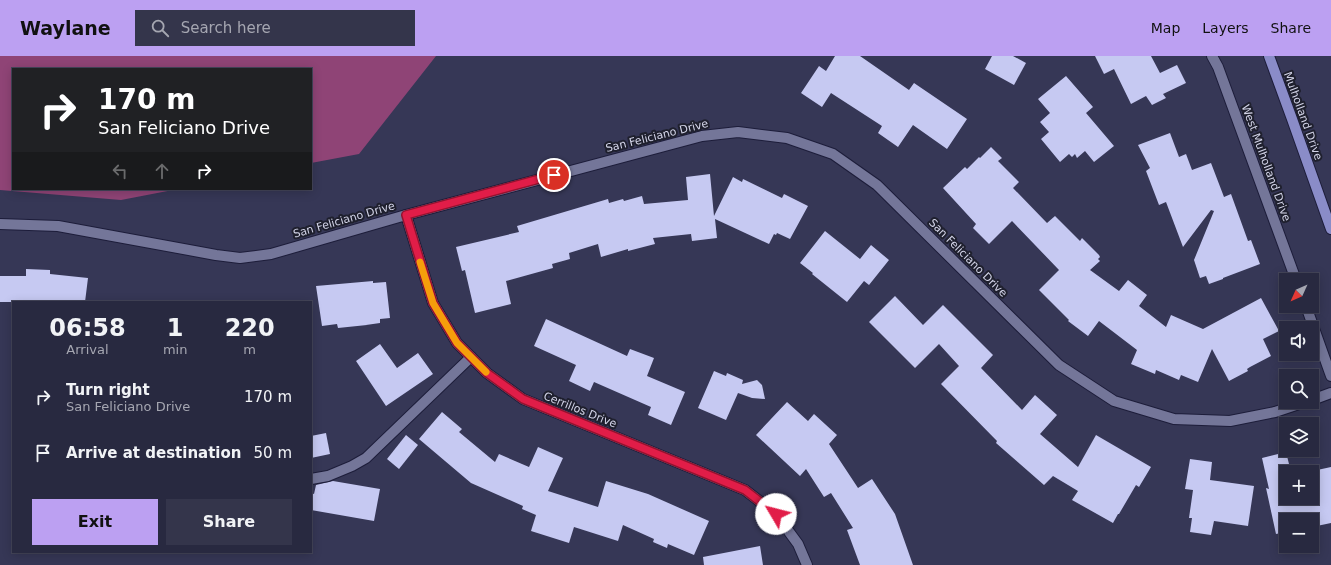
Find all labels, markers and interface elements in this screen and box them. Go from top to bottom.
search box [135,10,415,46]
text: Waylane [20,17,111,39]
icon: search [149,17,171,39]
text: Search here [181,19,271,37]
text: Map [1151,20,1180,36]
text: Layers [1202,20,1249,36]
text: Share [1271,20,1311,36]
street label: Mulholland Drive [1281,70,1325,162]
text: 170 m [98,83,195,116]
icon: right [32,84,84,136]
street label: West Mulholland Drive [1239,103,1293,223]
text: San Feliciano Drive [98,117,270,138]
street label: San Feliciano Drive [604,117,710,155]
pin [537,158,571,192]
icon: left [109,160,131,182]
icon: ahead [151,160,173,182]
icon: right [193,160,215,182]
icon: arrive [543,164,565,186]
street label: San Feliciano Drive [292,199,397,241]
street label: San Feliciano Drive [926,216,1010,300]
north arrow [1279,273,1319,313]
map controls [1279,273,1319,553]
text: 06:58 [49,314,126,342]
text: 1 [167,314,183,342]
text: 220 [225,314,275,342]
button: sound [1279,321,1319,361]
text: Arrival [66,342,109,357]
text: min [163,342,187,357]
text: m [243,342,256,357]
button: search [1279,369,1319,409]
text: Turn right [66,381,150,399]
icon: right [32,386,54,408]
text: 170 m [244,388,292,406]
street label: Cerrillos Drive [542,389,619,431]
text: San Feliciano Drive [66,399,190,414]
button: layers [1279,417,1319,457]
icon: arrive [32,442,54,464]
text: Arrive at destination [66,444,241,462]
text: 50 m [254,444,292,462]
button: + [1279,465,1319,505]
position arrow [755,493,797,535]
button: Exit [32,499,158,545]
button: Share [166,499,292,545]
button: − [1279,513,1319,553]

